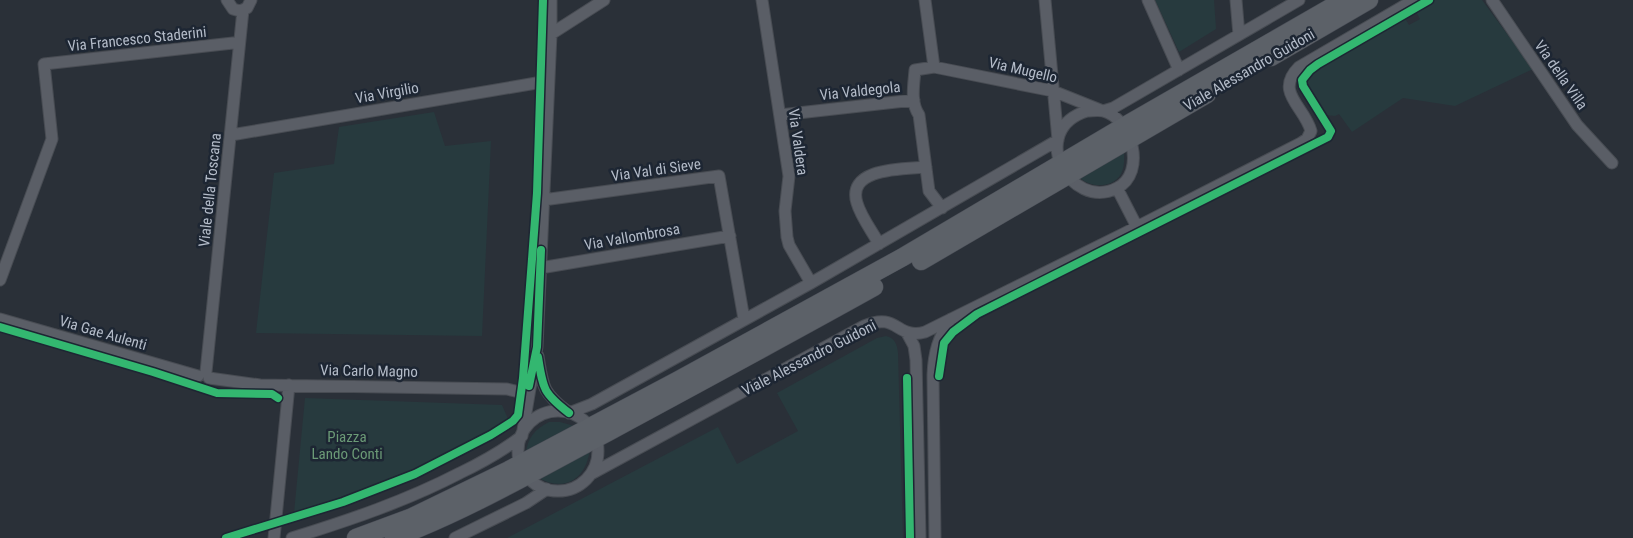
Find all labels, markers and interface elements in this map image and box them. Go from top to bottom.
street label: Via Francesco Staderini [67,23,207,55]
street label: Viale Alessandro Guidoni [1180,25,1318,115]
street label: Via della Villa [1531,37,1591,113]
street label: Via Mugello [987,53,1059,87]
street label: Via Valdegola [819,78,901,104]
street label: Via Virgilio [354,79,420,107]
street label: Via Valdera [784,108,812,176]
street label: Viale della Toscana [195,132,225,248]
street label: Via Val di Sieve [610,155,702,185]
street label: Via Vallombrosa [583,220,681,254]
street label: Via Gae Aulenti [57,312,149,354]
street label: Viale Alessandro Guidoni [739,316,879,400]
street label: Via Carlo Magno [320,361,418,381]
park label: Piazza Lando Conti [311,428,383,463]

